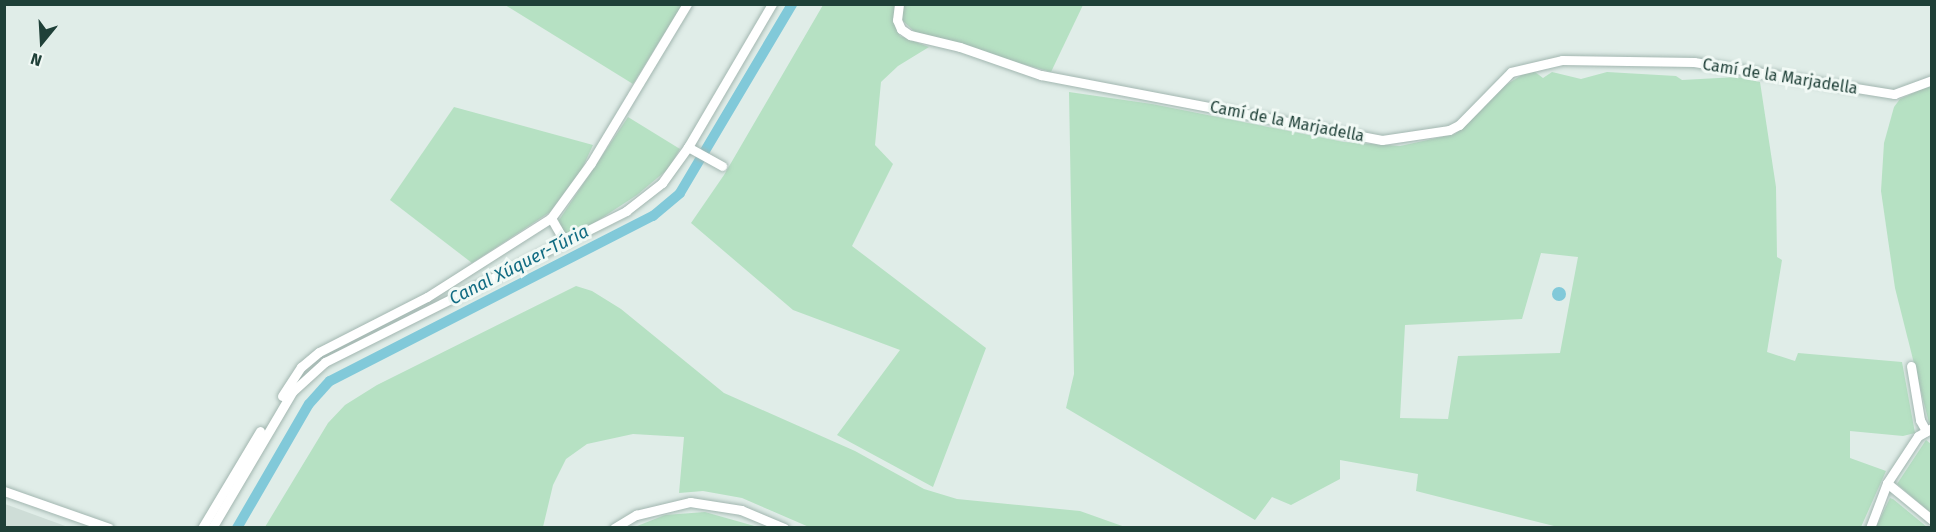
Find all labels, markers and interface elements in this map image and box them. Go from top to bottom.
north arrow [12,12,72,72]
text: N [28,49,44,70]
street label: Camí de la Marjadella [1701,55,1859,99]
street label: Camí de la Marjadella [1208,98,1366,146]
water label: Canal Xúquer-Túria [446,220,592,310]

